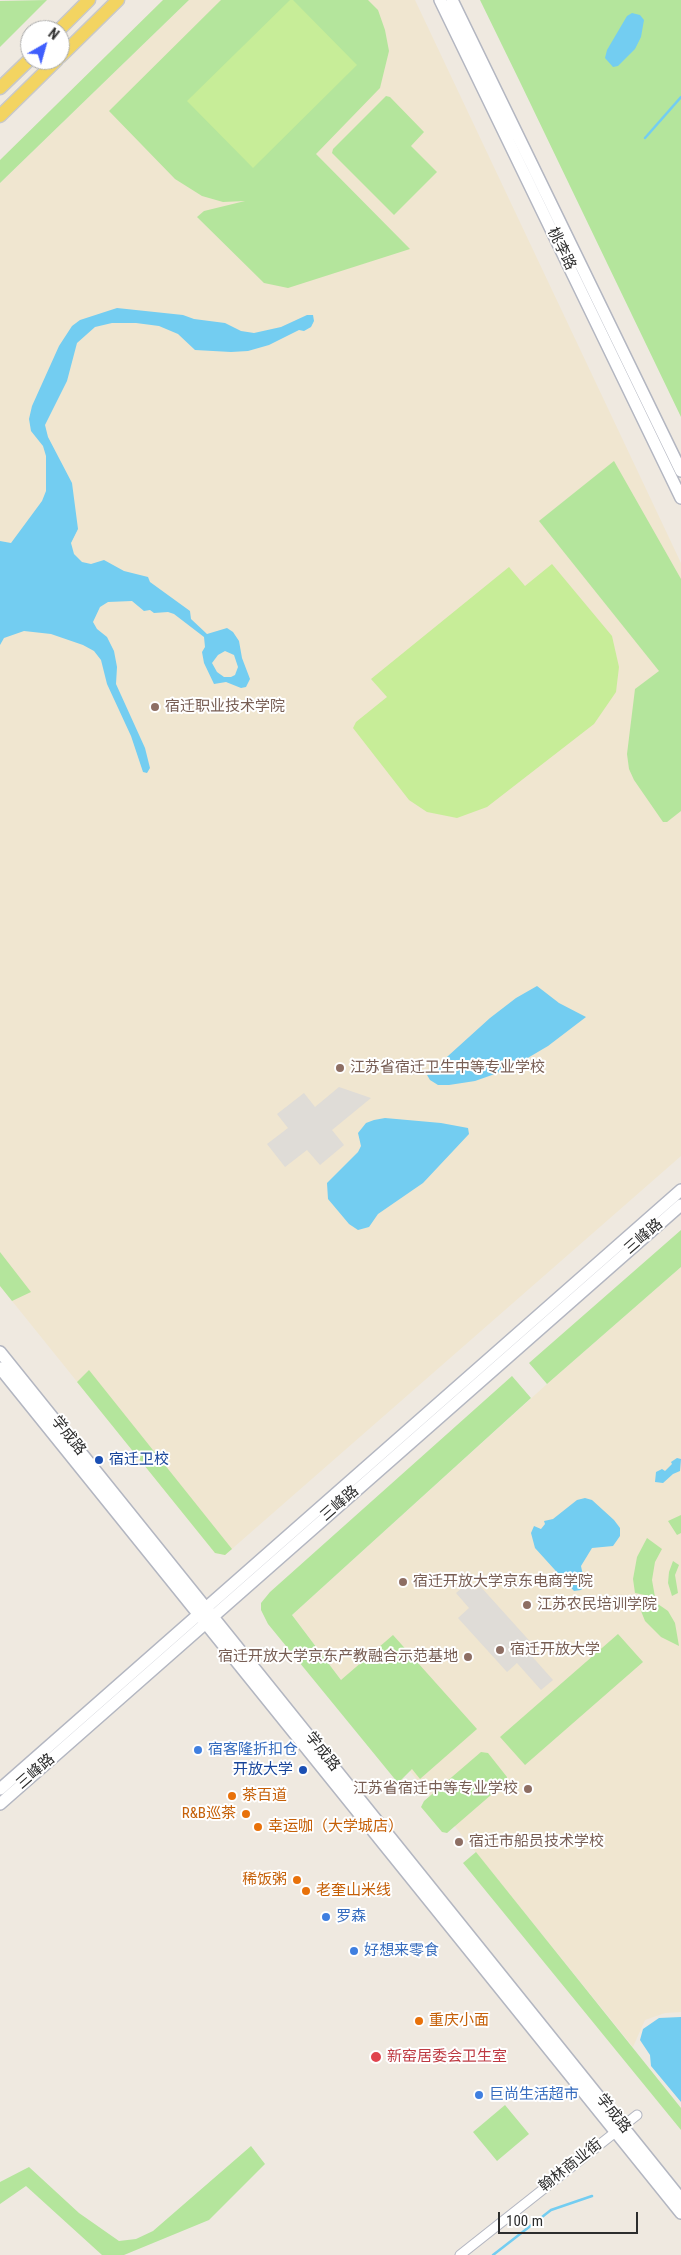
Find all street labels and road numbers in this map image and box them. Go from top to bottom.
street label: 桃李路 [543,225,579,273]
street label: 三峰路 [621,1215,667,1259]
street label: 学成路 [47,1413,89,1459]
street label: 三峰路 [317,1482,363,1526]
street label: 学成路 [301,1729,343,1775]
street label: 三峰路 [13,1750,59,1794]
street label: 学成路 [592,2091,634,2137]
street label: 翰林商业街 [536,2136,606,2196]

